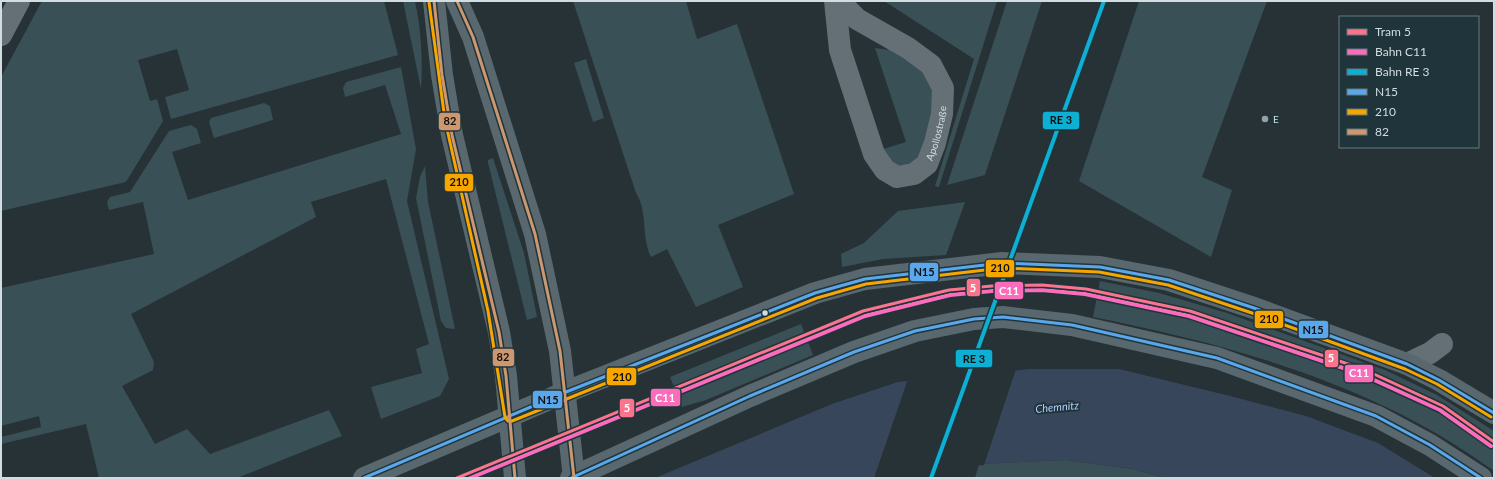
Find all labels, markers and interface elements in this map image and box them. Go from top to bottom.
legend [1339,16,1479,148]
text: Tram 5 [1375,24,1411,39]
text: Bahn C11 [1375,44,1427,59]
text: Bahn RE 3 [1375,64,1430,79]
text: N15 [1375,84,1398,99]
text: 210 [1375,104,1396,119]
street label: Apollostraße [923,106,949,162]
line badge: RE 3 [1042,111,1080,130]
line badge: 82 [438,112,461,131]
text: RE 3 [1050,113,1072,126]
place label: E [1273,113,1279,125]
text: 82 [444,114,456,127]
marker: E [1260,114,1270,124]
text: 82 [1375,124,1389,139]
line badge: 210 [444,173,474,192]
text: 210 [449,175,469,188]
line badge: 210 [985,259,1015,278]
text: 210 [990,261,1010,274]
line badge: N15 [909,262,939,282]
text: N15 [913,265,935,278]
line badge: 5 [966,278,981,297]
text: 5 [970,281,976,294]
line badge: C11 [994,281,1024,300]
text: C11 [999,284,1019,297]
unlabelled marker [760,308,770,318]
line badge: 210 [1254,310,1284,329]
text: 210 [1259,312,1279,325]
line badge: N15 [1298,320,1329,339]
text: N15 [1302,323,1324,336]
line badge: 82 [492,348,515,367]
line badge: RE 3 [955,349,993,368]
line badge: 5 [1324,349,1339,368]
text: 82 [497,350,509,363]
text: 5 [1328,351,1334,364]
text: RE 3 [963,352,985,365]
line badge: C11 [1344,364,1374,383]
text: C11 [1349,366,1369,379]
line badge: 210 [606,367,637,386]
text: 210 [612,370,632,383]
line badge: C11 [650,388,681,407]
line badge: N15 [532,390,563,409]
text: C11 [655,391,675,404]
text: N15 [537,393,559,406]
line badge: 5 [619,398,635,418]
water label: Chemnitz [1035,398,1080,415]
text: 5 [624,401,630,414]

